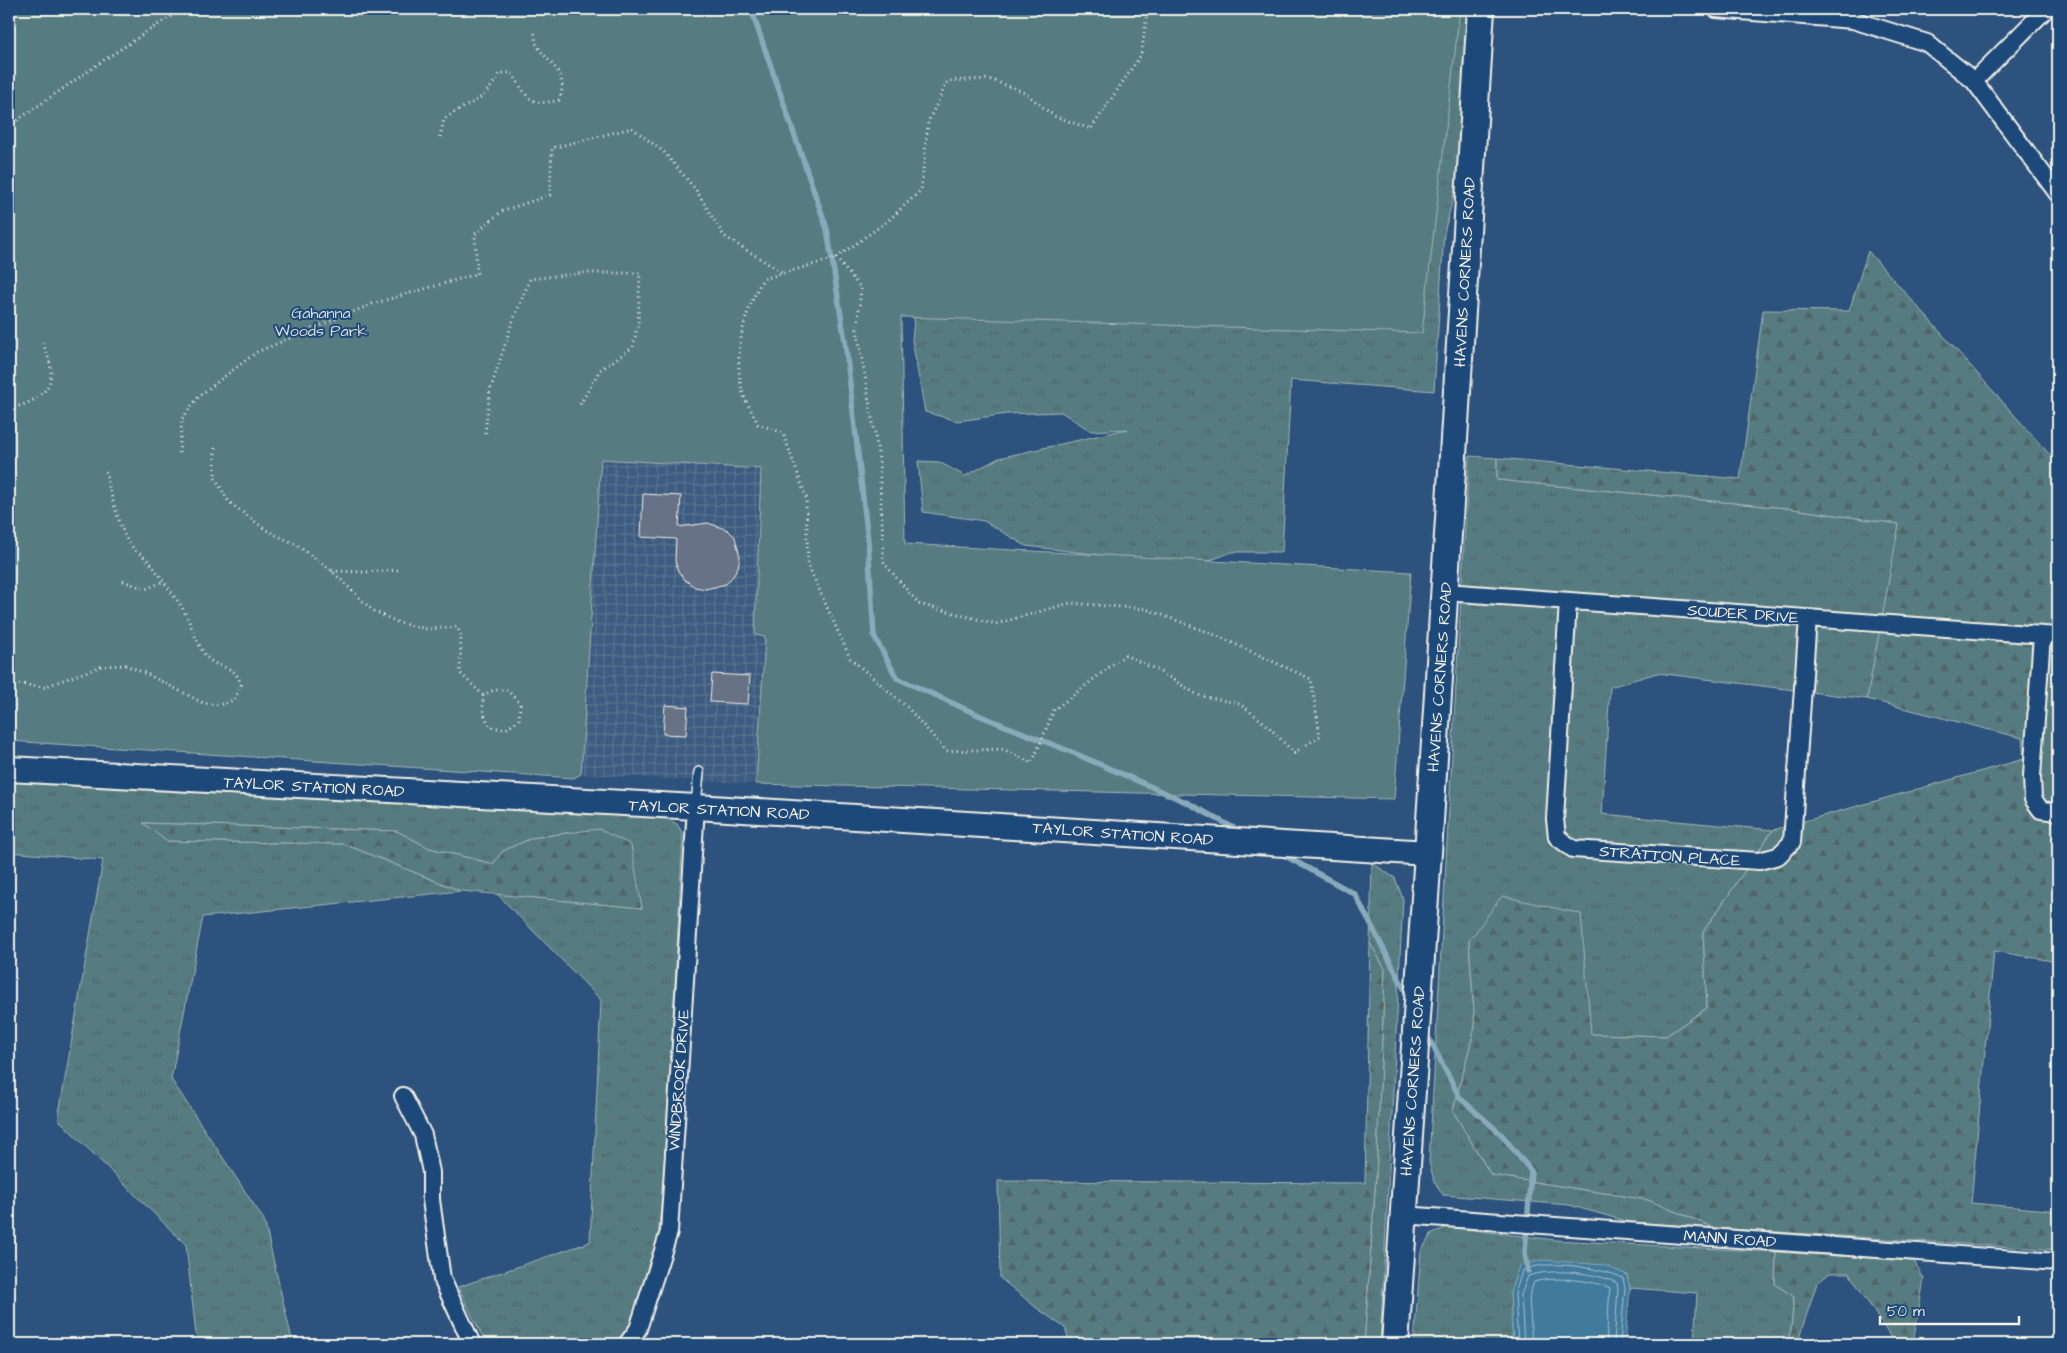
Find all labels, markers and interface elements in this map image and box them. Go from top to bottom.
street label: HAVENS CORNERS ROAD [1449,177,1481,367]
park label: Gahanna Woods Park [275,302,368,342]
street label: HAVENS CORNERS ROAD [1422,582,1458,773]
street label: SOUDER DRIVE [1687,599,1800,629]
street label: TAYLOR STATION ROAD [223,771,405,803]
street label: TAYLOR STATION ROAD [628,794,810,826]
street label: TAYLOR STATION ROAD [1032,817,1214,851]
street label: STRATTON PLACE [1599,840,1742,872]
street label: HAVENS CORNERS ROAD [1395,986,1431,1177]
street label: WINDBROOK DRIVE [663,1008,695,1152]
street label: MANN ROAD [1683,1225,1777,1253]
scale bar [1880,1293,2018,1325]
text: 50 m [1887,1301,1925,1322]

